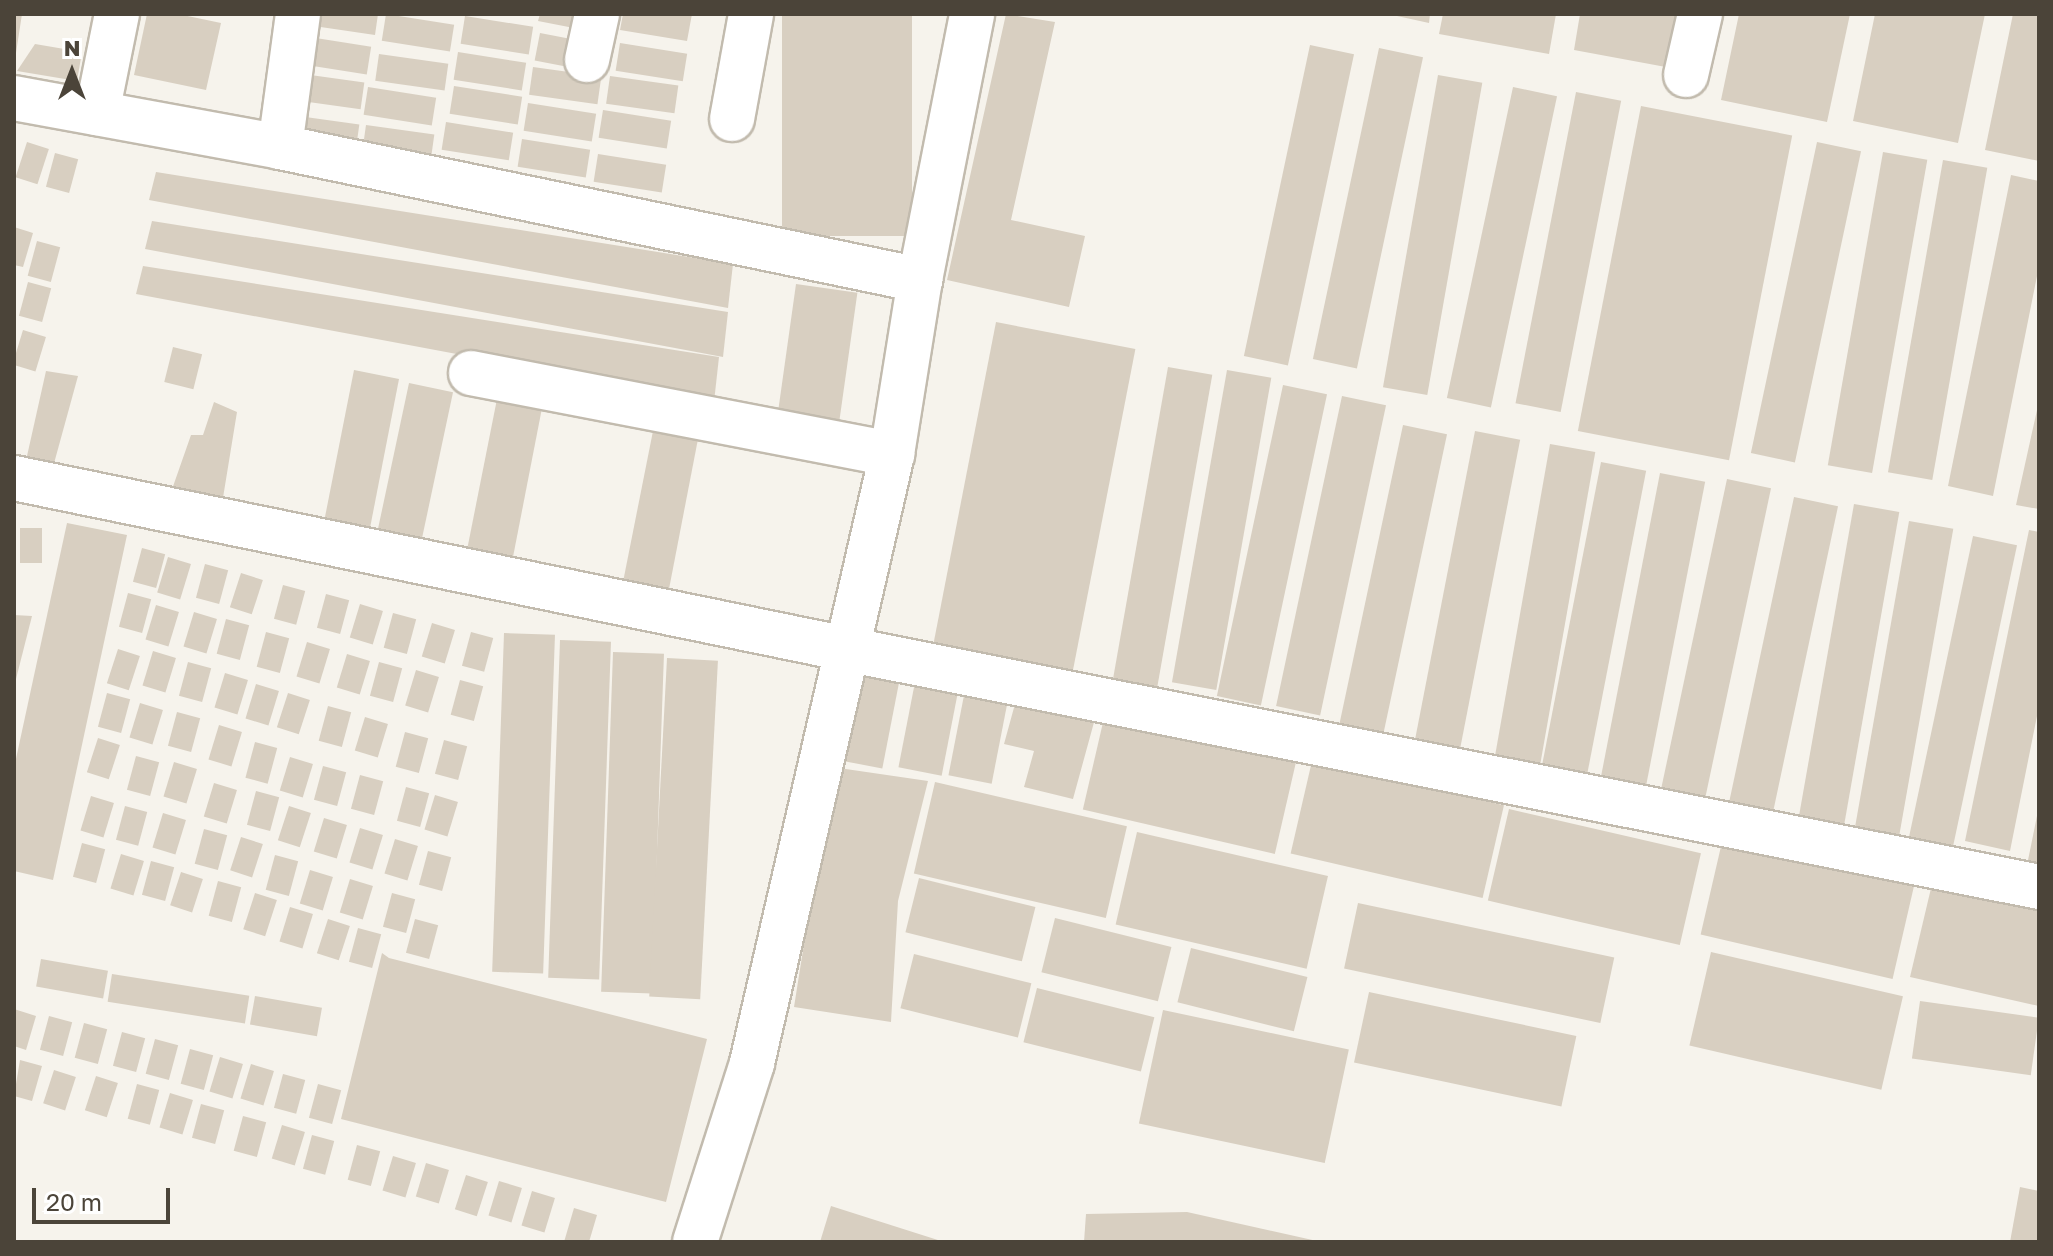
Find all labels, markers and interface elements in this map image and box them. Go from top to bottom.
north arrow [32,32,112,112]
text: N [64,34,80,61]
scale bar [36,1172,174,1222]
text: 20 m [46,1187,102,1216]

